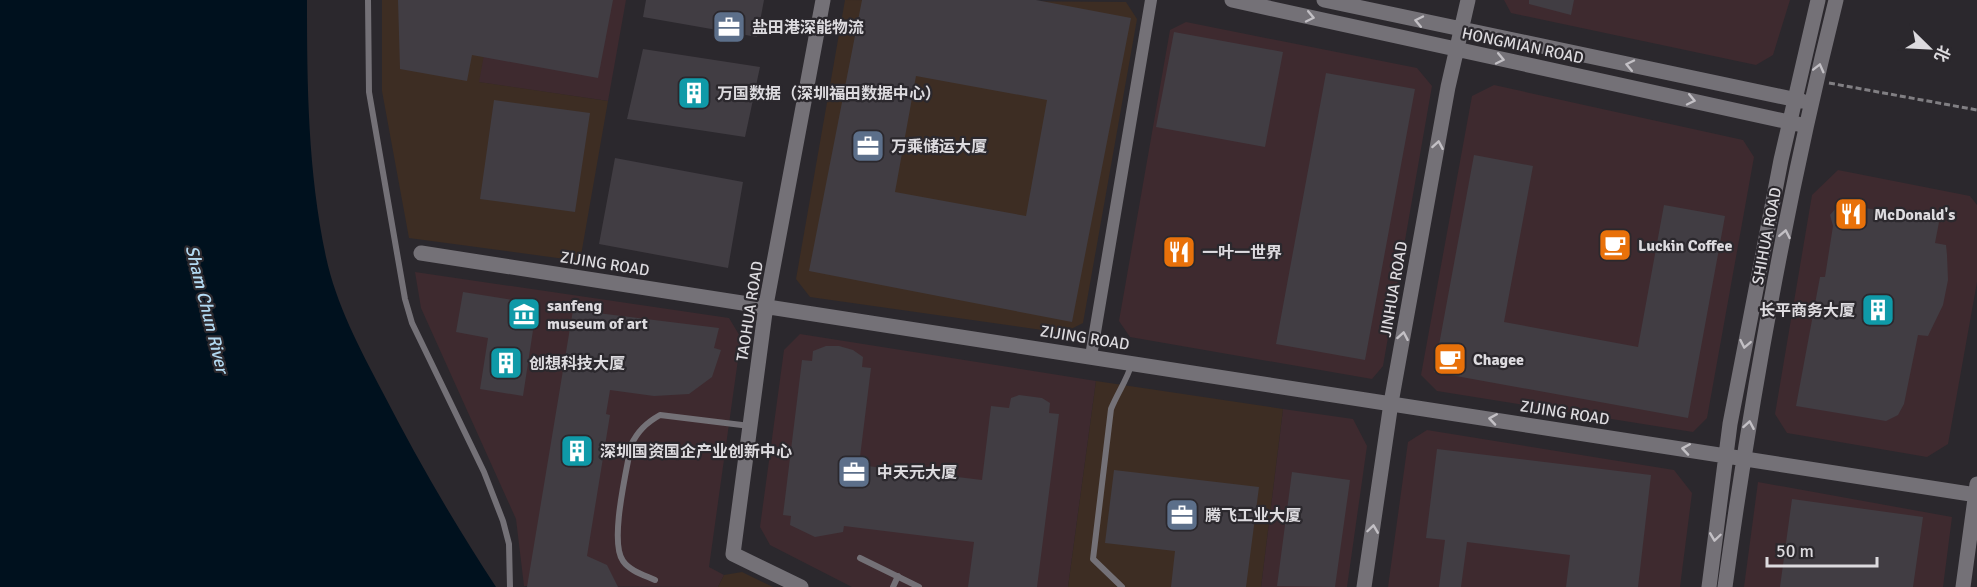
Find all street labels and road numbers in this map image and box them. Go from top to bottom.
street label: HONGMIAN ROAD [1460,23,1586,69]
street label: SHIHUA ROAD [1748,186,1786,287]
street label: JINHUA ROAD [1376,240,1412,339]
street label: ZIJING ROAD [559,247,651,281]
street label: TAOHUA ROAD [732,260,768,363]
street label: ZIJING ROAD [1039,321,1131,355]
street label: ZIJING ROAD [1519,396,1611,430]

